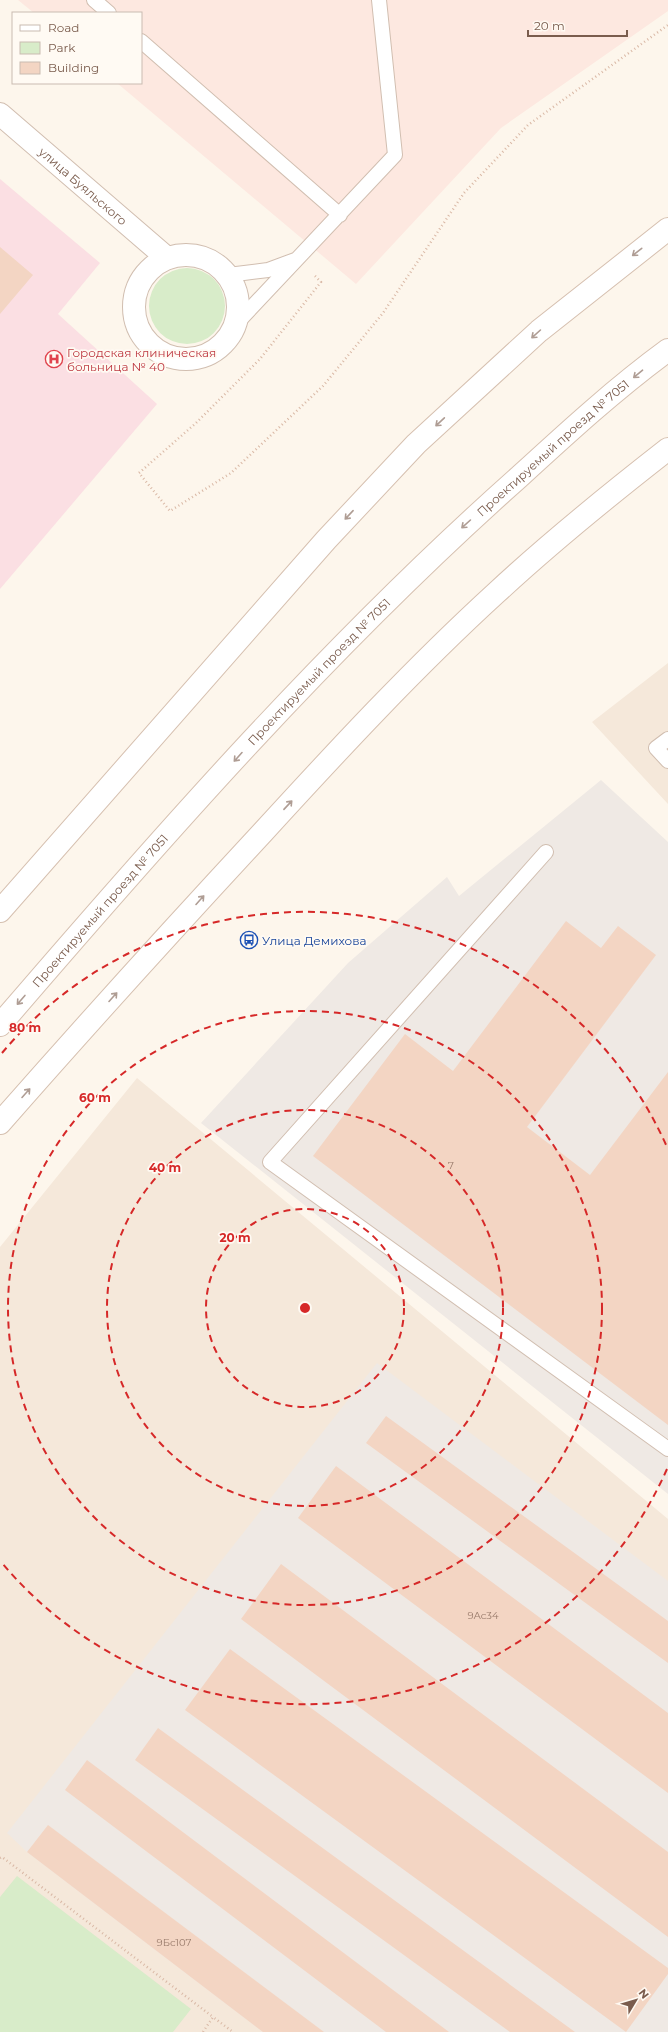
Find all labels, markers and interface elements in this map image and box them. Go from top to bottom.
legend [12,12,142,84]
scale bar [528,12,627,38]
text: 20 m [534,18,565,33]
text: Road [48,20,79,35]
text: Park [48,40,76,55]
text: Building [48,60,99,75]
street label: улица Буяльского [35,143,131,228]
one-way arrow [631,248,642,256]
one-way arrow [531,329,541,339]
place label: Городская клиническая больница № 40 [67,345,216,374]
hospital icon: Городская клиническая больница № 40 [44,349,64,369]
one-way arrow [632,370,643,379]
street label: Проектируемый проезд № 7051 [473,376,632,519]
one-way arrow [435,417,445,427]
one-way arrow [345,510,354,520]
one-way arrow [461,519,471,529]
street label: Проектируемый проезд № 7051 [244,595,393,748]
one-way arrow [233,752,243,762]
one-way arrow [283,800,293,810]
street label: Проектируемый проезд № 7051 [29,831,171,990]
one-way arrow [195,896,204,906]
bus stop icon: Улица Демихова [239,930,259,950]
place label: Улица Демихова [262,933,366,948]
one-way arrow [108,992,118,1002]
one-way arrow [17,995,26,1005]
text: 80 m [9,1020,41,1035]
one-way arrow [21,1089,30,1099]
text: 60 m [79,1090,111,1105]
house number: 7 [448,1159,454,1172]
text: 40 m [149,1160,181,1175]
text: 20 m [219,1230,251,1245]
centre of rings [298,1301,312,1315]
house number: 9Ас34 [467,1609,499,1622]
house number: 9Бс107 [157,1936,191,1949]
north arrow [616,1980,656,2020]
text: N [636,1986,652,2002]

